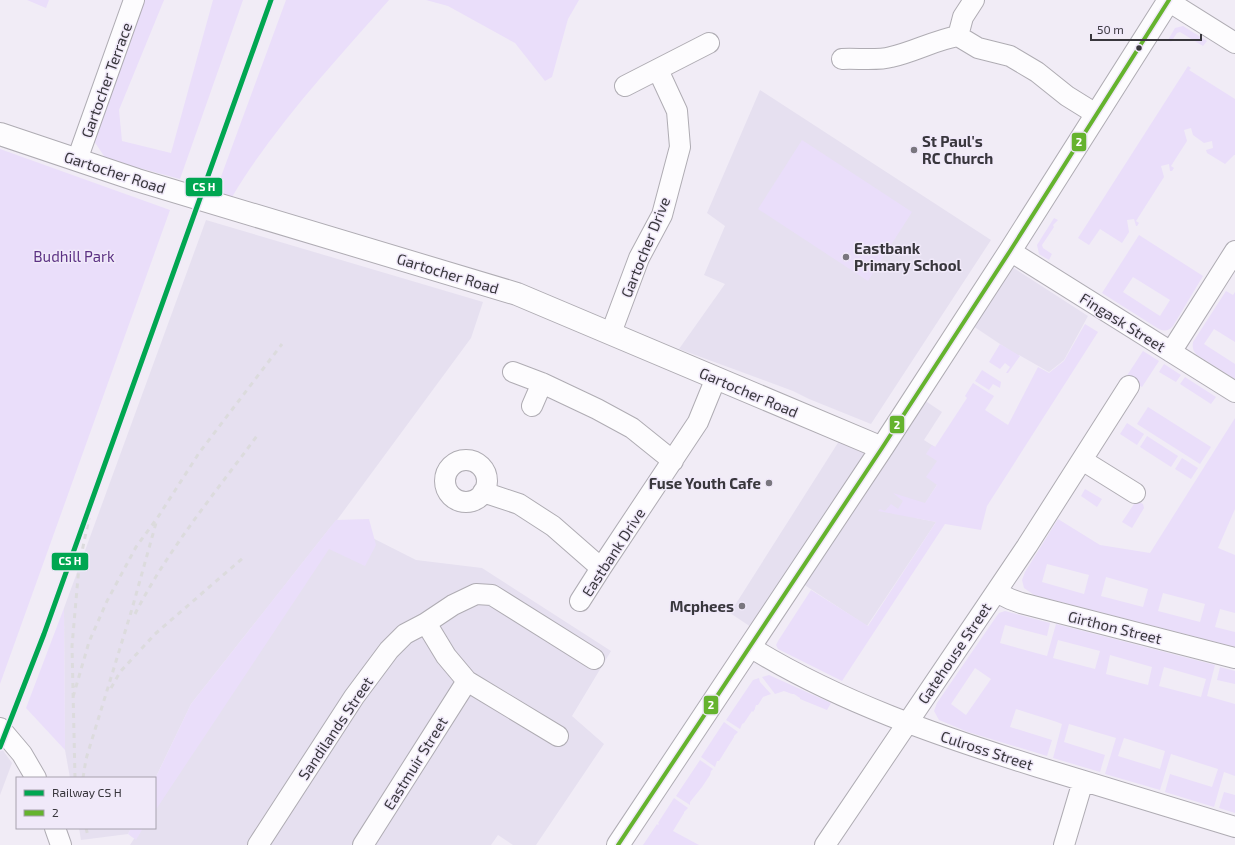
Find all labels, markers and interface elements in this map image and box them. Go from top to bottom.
scale bar [1091,16,1201,42]
street label: Gartocher Terrace [77,20,135,140]
text: 50 m [1097,22,1124,36]
unlabelled marker [1134,43,1144,53]
place label: St Paul's RC Church [922,132,993,167]
line badge: 2 [1071,132,1087,152]
text: 2 [1076,135,1082,148]
marker: St Paul's RC Church [909,145,919,155]
street label: Gartocher Road [62,147,168,197]
line badge: CS H [185,177,223,197]
text: CS H [193,180,215,193]
street label: Gartocher Drive [617,194,673,300]
place label: Eastbank Primary School [854,239,962,275]
park label: Budhill Park [33,247,115,265]
street label: Gartocher Road [395,249,501,297]
marker: Eastbank Primary School [841,252,851,262]
street label: Fingask Street [1077,289,1169,356]
street label: Gartocher Road [697,363,801,421]
line badge: 2 [889,415,905,434]
text: 2 [894,418,900,431]
place label: Fuse Youth Cafe [649,474,761,492]
marker: Fuse Youth Cafe [764,478,774,488]
street label: Eastbank Drive [578,504,648,600]
line badge: CS H [51,552,89,571]
text: CS H [59,554,81,567]
place label: Mcphees [670,597,734,615]
street label: Gatehouse Street [914,599,995,707]
marker: Mcphees [737,601,747,611]
street label: Girthon Street [1066,607,1164,647]
street label: Sandilands Street [294,673,376,783]
line badge: 2 [703,695,719,715]
text: 2 [708,698,714,711]
street label: Eastmuir Street [379,713,451,813]
street label: Culross Street [938,727,1036,774]
legend [16,777,156,829]
text: Railway CS H [52,785,122,799]
text: 2 [52,805,59,819]

